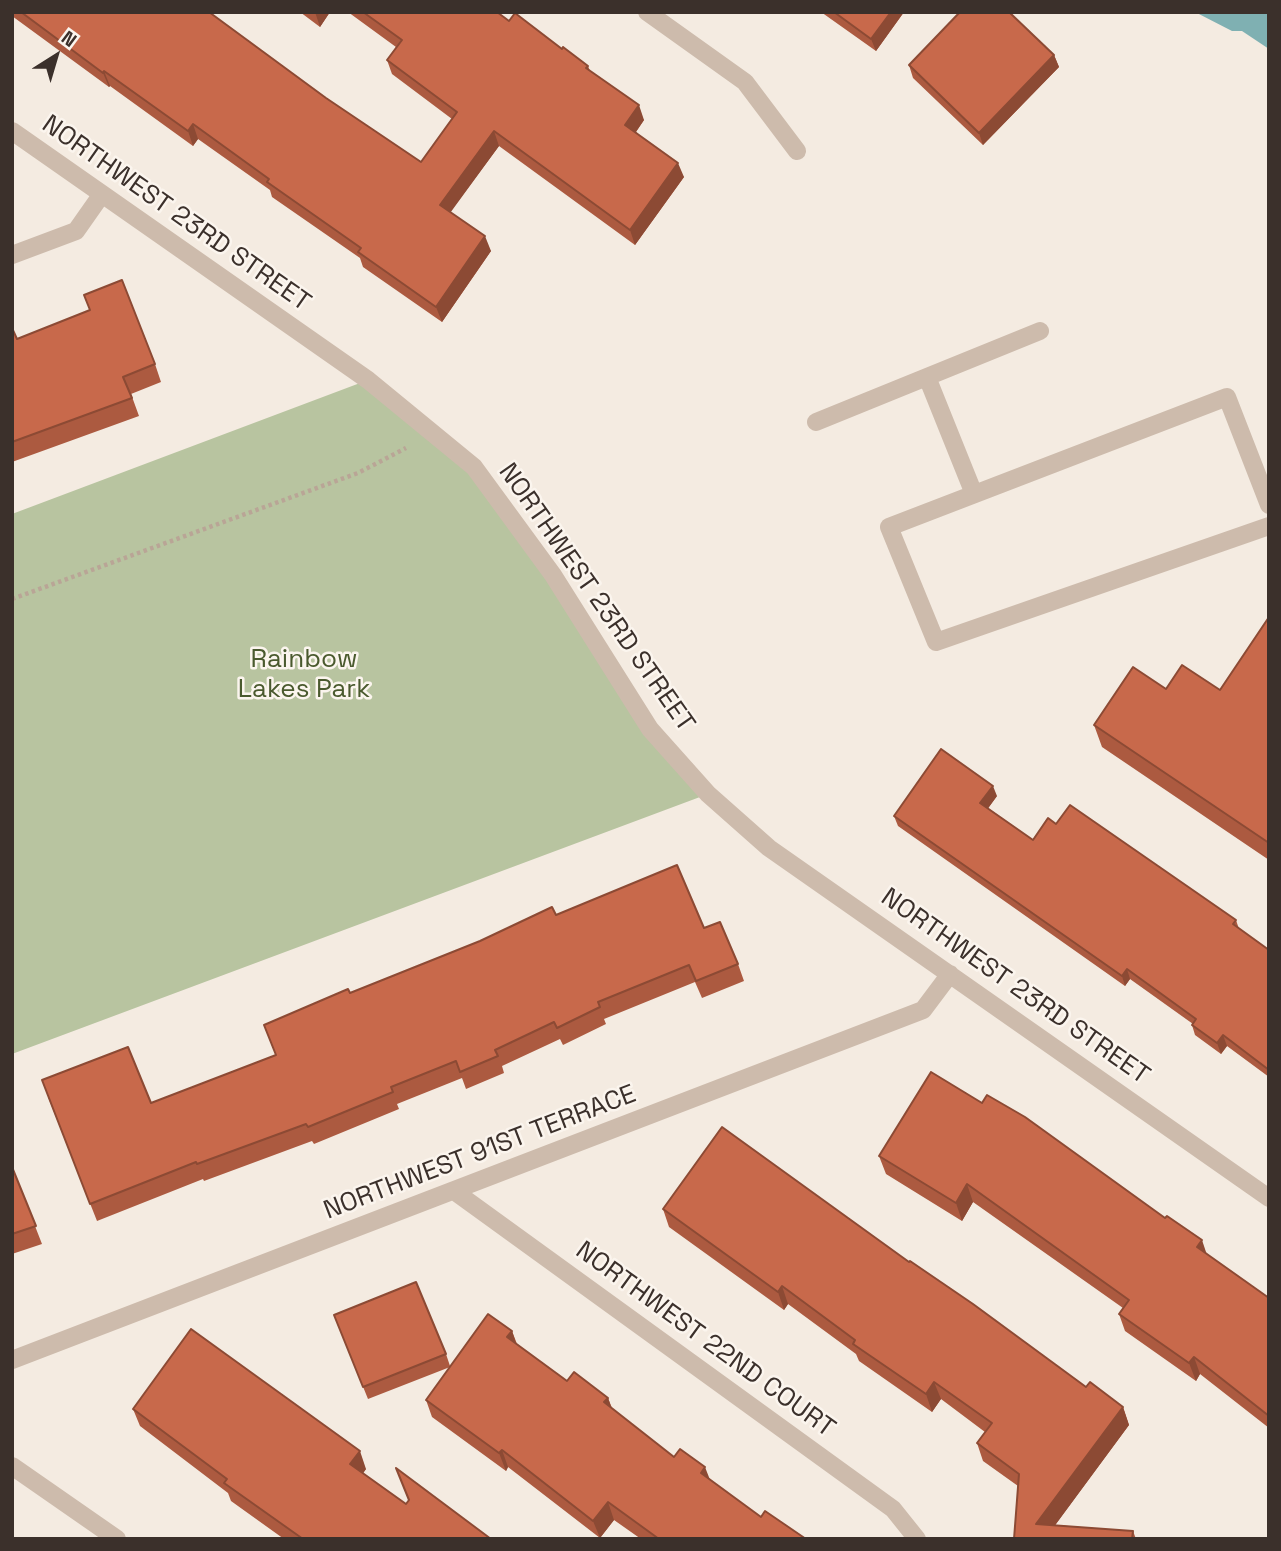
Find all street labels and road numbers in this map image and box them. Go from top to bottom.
street label: NORTHWEST 23RD STREET [36,109,316,319]
street label: NORTHWEST 23RD STREET [491,458,701,738]
street label: NORTHWEST 23RD STREET [875,882,1155,1092]
street label: NORTHWEST 91ST TERRACE [320,1079,640,1227]
street label: NORTHWEST 22ND COURT [569,1235,841,1445]

